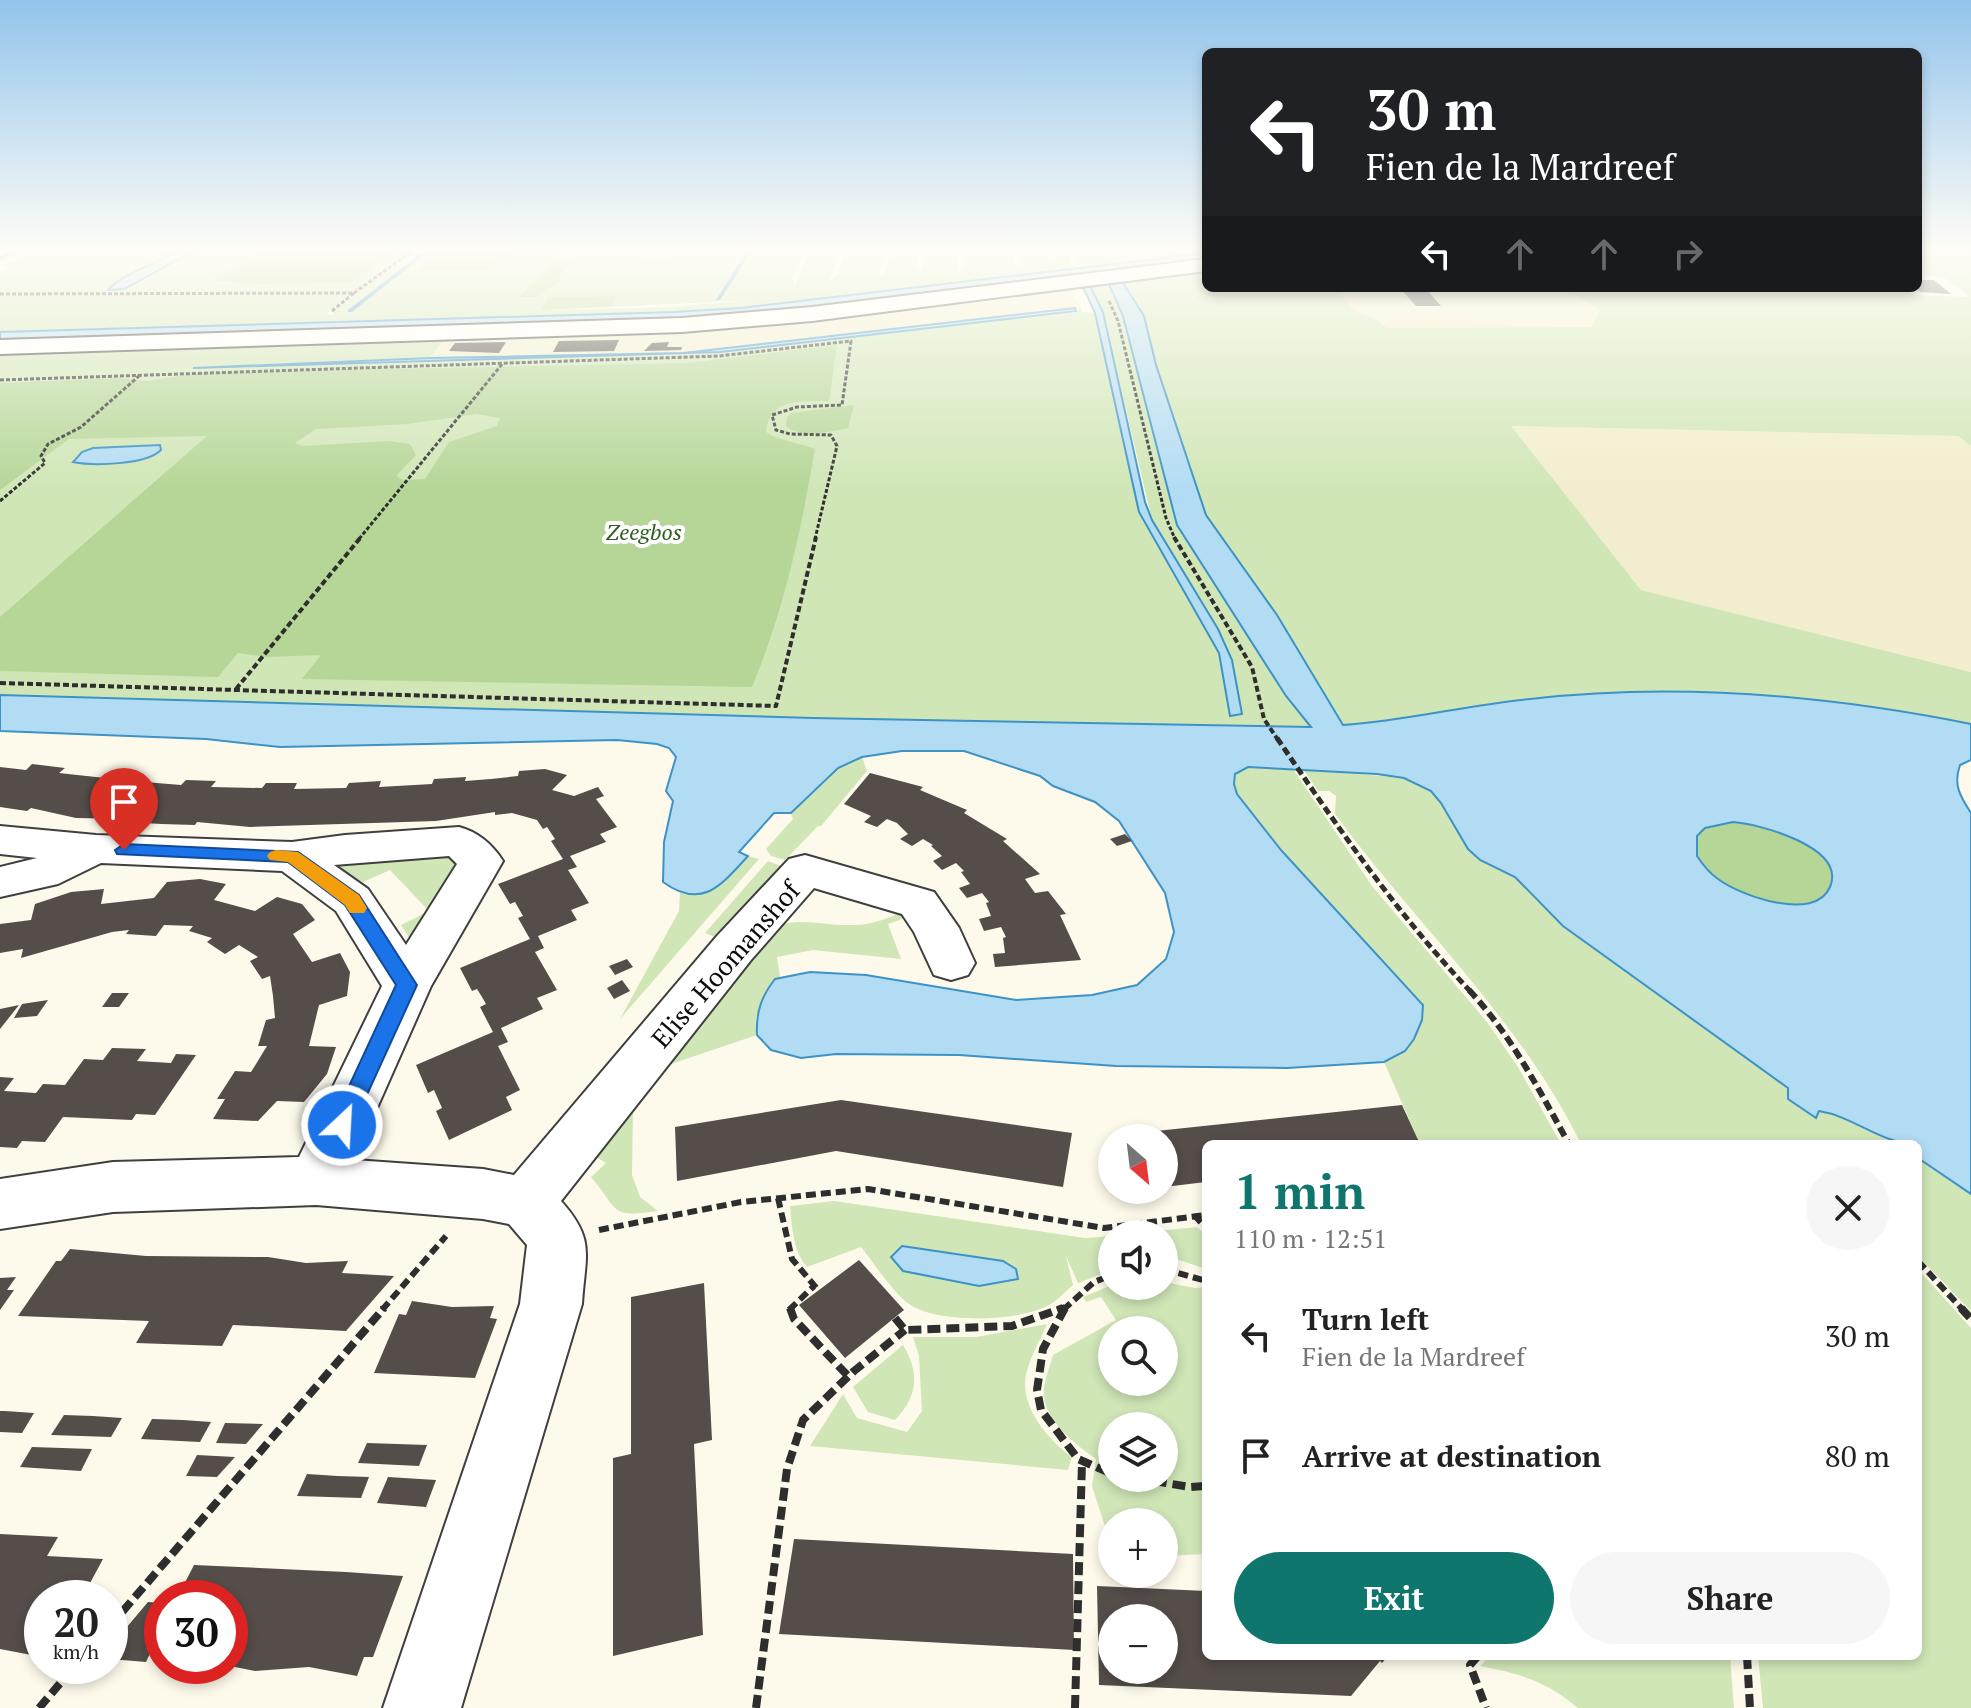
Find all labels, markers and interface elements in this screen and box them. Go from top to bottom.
text: 30 m [1366,72,1496,146]
icon: left [1234,80,1338,184]
text: Fien de la Mardreef [1366,143,1675,190]
icon: left [1414,232,1458,276]
icon: ahead [1498,232,1542,276]
icon: ahead [1582,232,1626,276]
icon: right [1666,232,1710,276]
park label: Zeegbos [606,517,682,546]
pin [90,768,158,850]
icon: arrive [102,780,146,824]
street label: Elise Hoomanshof [643,872,808,1054]
position arrow [300,1083,384,1167]
north arrow [1098,1124,1178,1204]
map controls [1098,1124,1178,1684]
text: 1 min [1234,1159,1365,1223]
button: close [1806,1166,1890,1250]
button: sound [1098,1220,1178,1300]
text: 110 m · 12:51 [1234,1221,1387,1255]
text: Turn left [1302,1299,1429,1339]
icon: left [1234,1314,1278,1358]
button: search [1098,1316,1178,1396]
text: 30 m [1825,1316,1890,1356]
text: Fien de la Mardreef [1302,1339,1525,1373]
button: layers [1098,1412,1178,1492]
icon: arrive [1234,1434,1278,1478]
text: Arrive at destination [1302,1436,1601,1476]
text: 80 m [1825,1436,1890,1476]
button: + [1098,1508,1178,1588]
button: Exit [1234,1552,1554,1644]
button: Share [1570,1552,1890,1644]
speed limit sign: 30 [144,1580,248,1684]
text: 20 [53,1595,99,1648]
button: − [1098,1604,1178,1684]
text: km/h [53,1638,99,1665]

